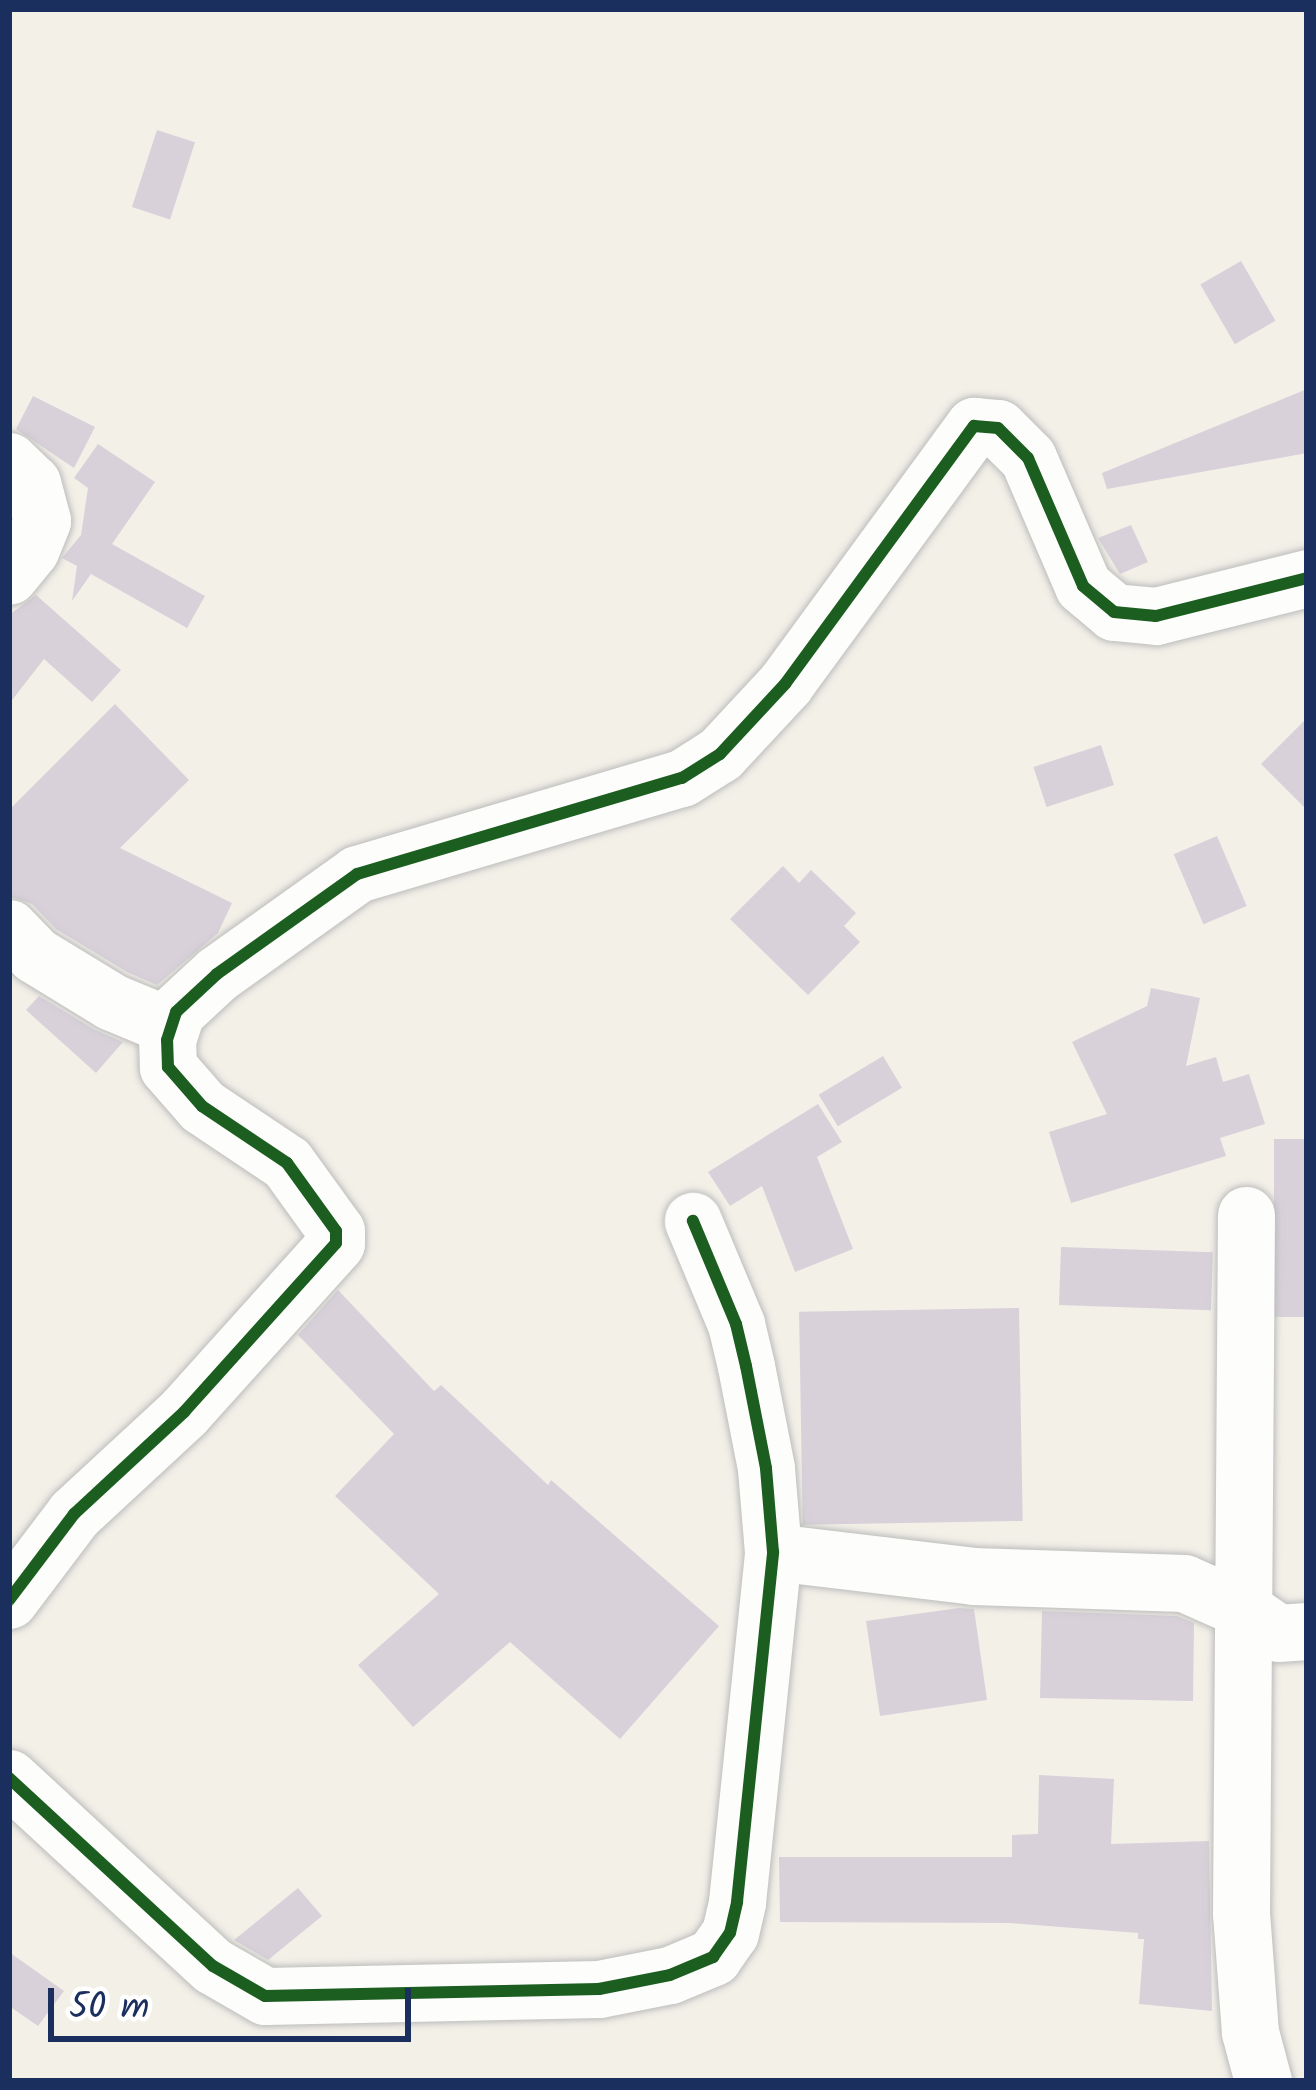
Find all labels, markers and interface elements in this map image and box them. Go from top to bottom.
scale bar [54,1964,417,2038]
text: 50 m [69,1980,149,2037]

